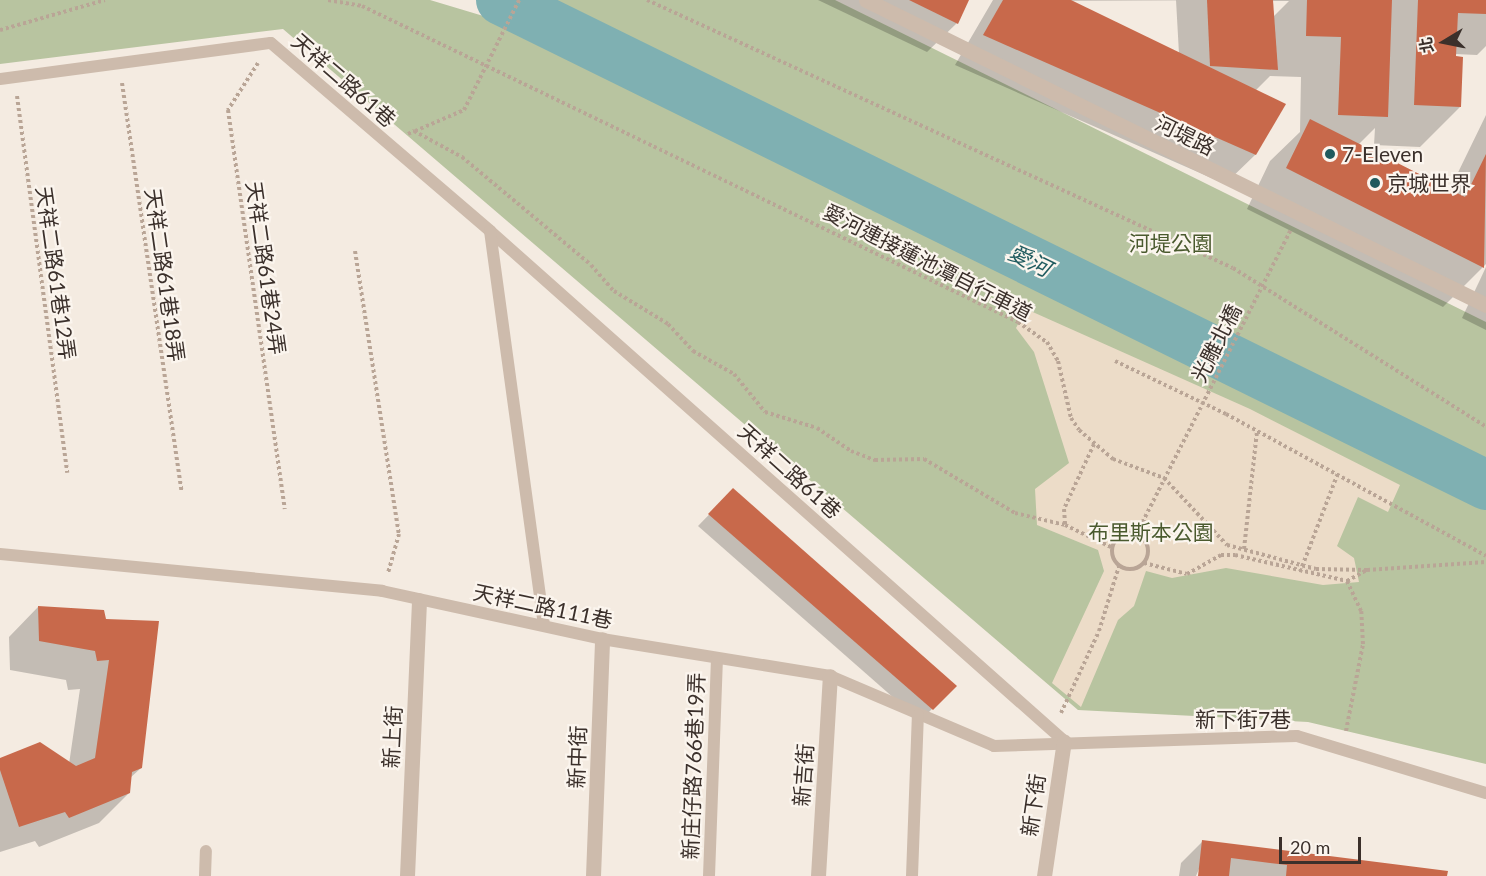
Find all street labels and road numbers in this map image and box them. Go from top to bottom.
street label: 天祥二路61巷 [287,28,401,132]
street label: 河堤路 [1151,110,1219,160]
street label: 天祥二路61巷24弄 [241,180,291,356]
street label: 天祥二路61巷12弄 [31,185,81,361]
street label: 天祥二路61巷18弄 [140,187,190,363]
street label: 愛河連接蓮池潭自行車道 [819,198,1037,326]
street label: 光雕北橋 [1186,300,1246,386]
street label: 天祥二路61巷 [734,418,846,524]
street label: 天祥二路111巷 [471,579,615,633]
street label: 新庄仔路766巷19弄 [677,672,709,860]
street label: 新上街 [378,705,406,769]
street label: 新下街7巷 [1195,706,1291,732]
street label: 新中街 [563,725,591,789]
street label: 新吉街 [788,743,818,807]
street label: 新下街 [1016,772,1050,838]

